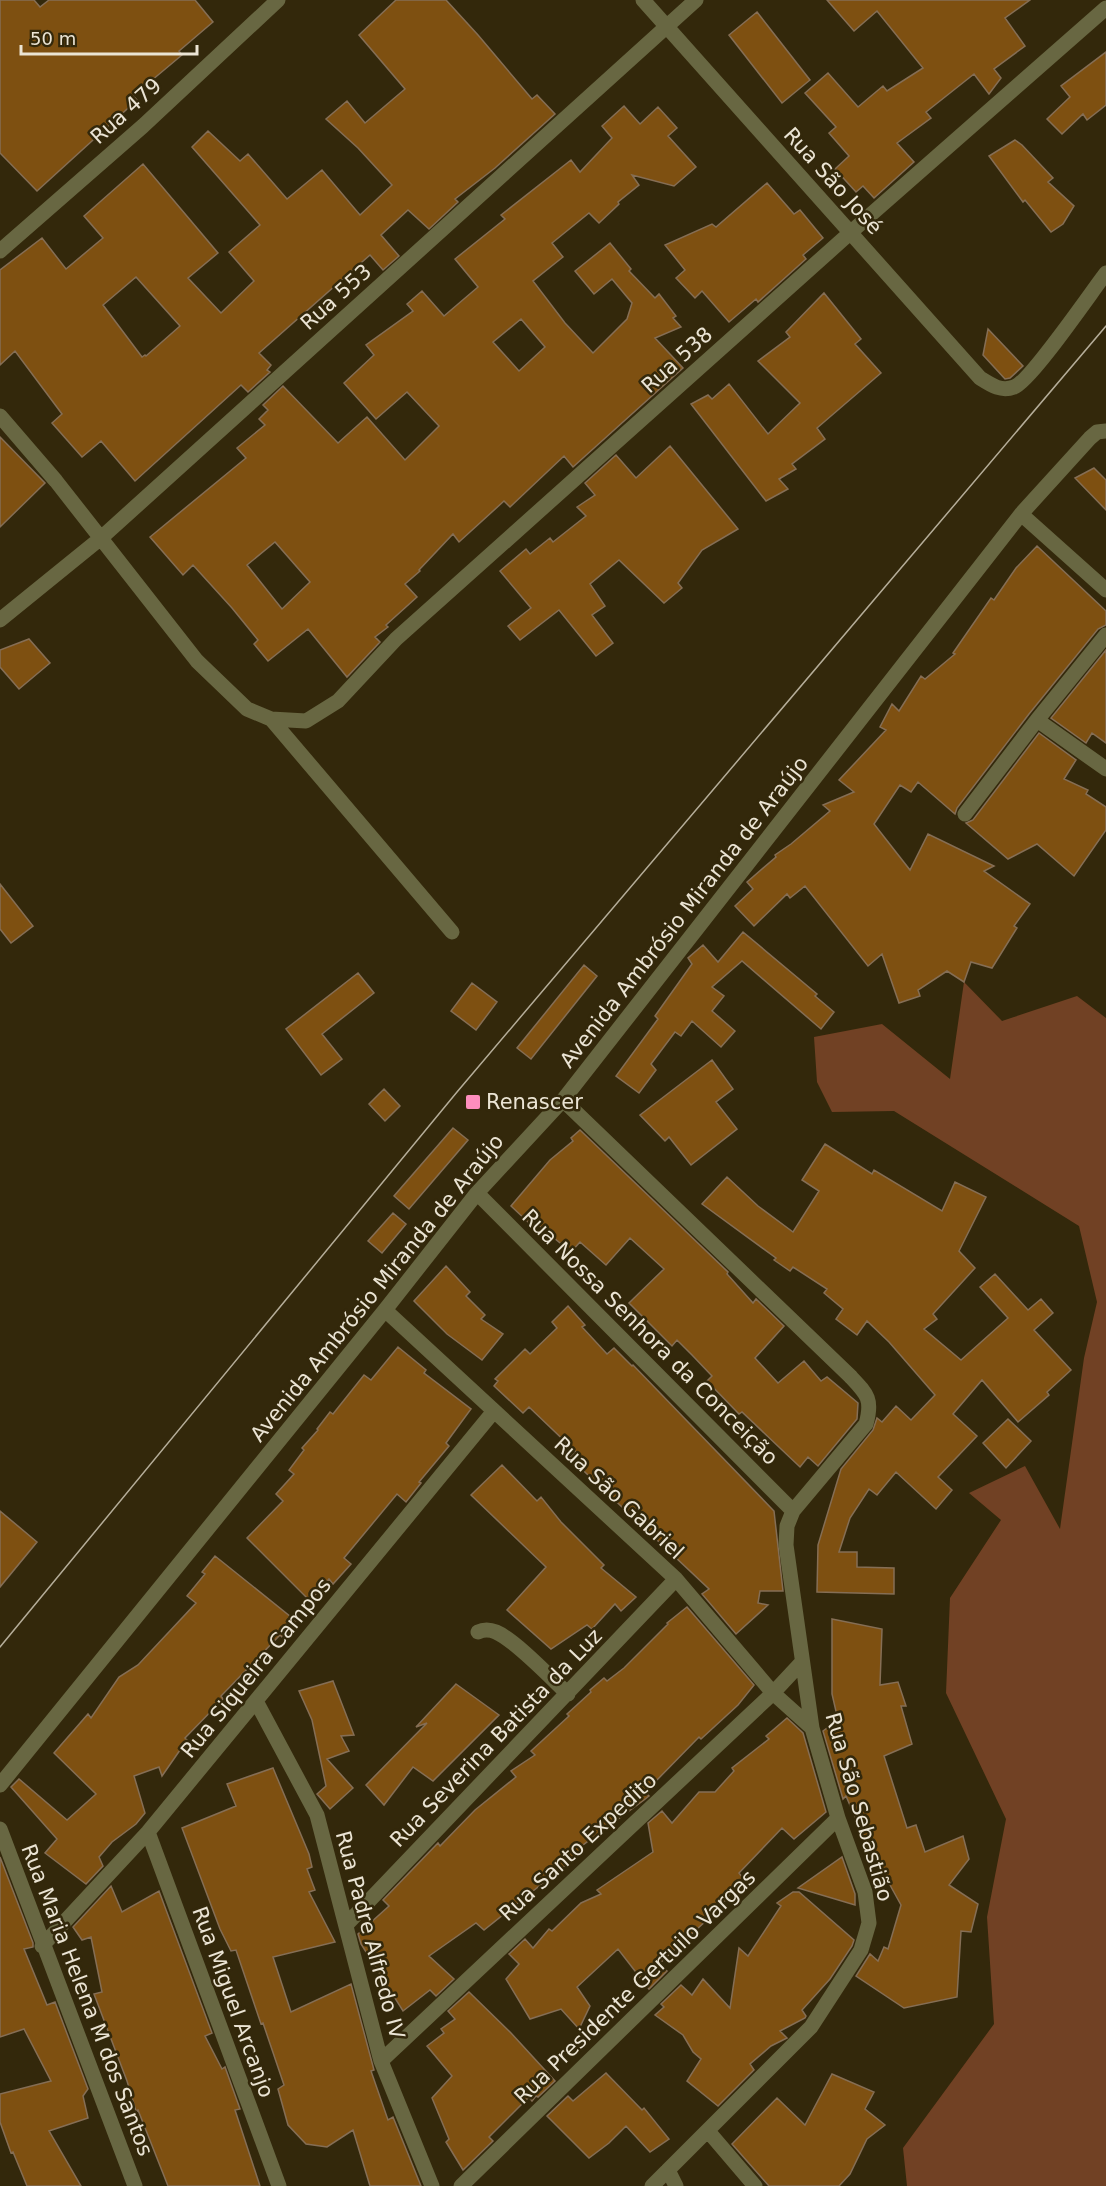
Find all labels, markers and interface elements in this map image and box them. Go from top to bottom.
scale bar [21,18,196,56]
text: 50 m [30,28,76,49]
street label: Rua 479 [86,73,166,149]
street label: Rua São José [779,123,887,239]
street label: Rua 553 [296,259,376,335]
street label: Rua 538 [637,322,717,398]
street label: Avenida Ambrósio Miranda de Araújo [555,752,813,1072]
place label: Renascer [486,1090,583,1114]
marker: Renascer [464,1093,482,1111]
street label: Avenida Ambrósio Miranda de Araújo [245,1130,509,1446]
street label: Rua Nossa Senhora da Conceição [517,1204,783,1470]
street label: Rua São Gabriel [549,1432,689,1564]
street label: Rua Siqueira Campos [176,1573,336,1763]
street label: Rua Severina Batista da Luz [385,1624,607,1852]
street label: Rua São Sebastião [821,1710,897,1904]
street label: Rua Santo Expedito [494,1768,662,1926]
street label: Rua Padre Alfredo IV [331,1828,409,2042]
street label: Rua Maria Helena M dos Santos [16,1841,158,2159]
street label: Rua Presidente Gertuilo Vargas [510,1865,760,2109]
street label: Rua Miguel Arcanjo [187,1903,279,2101]

